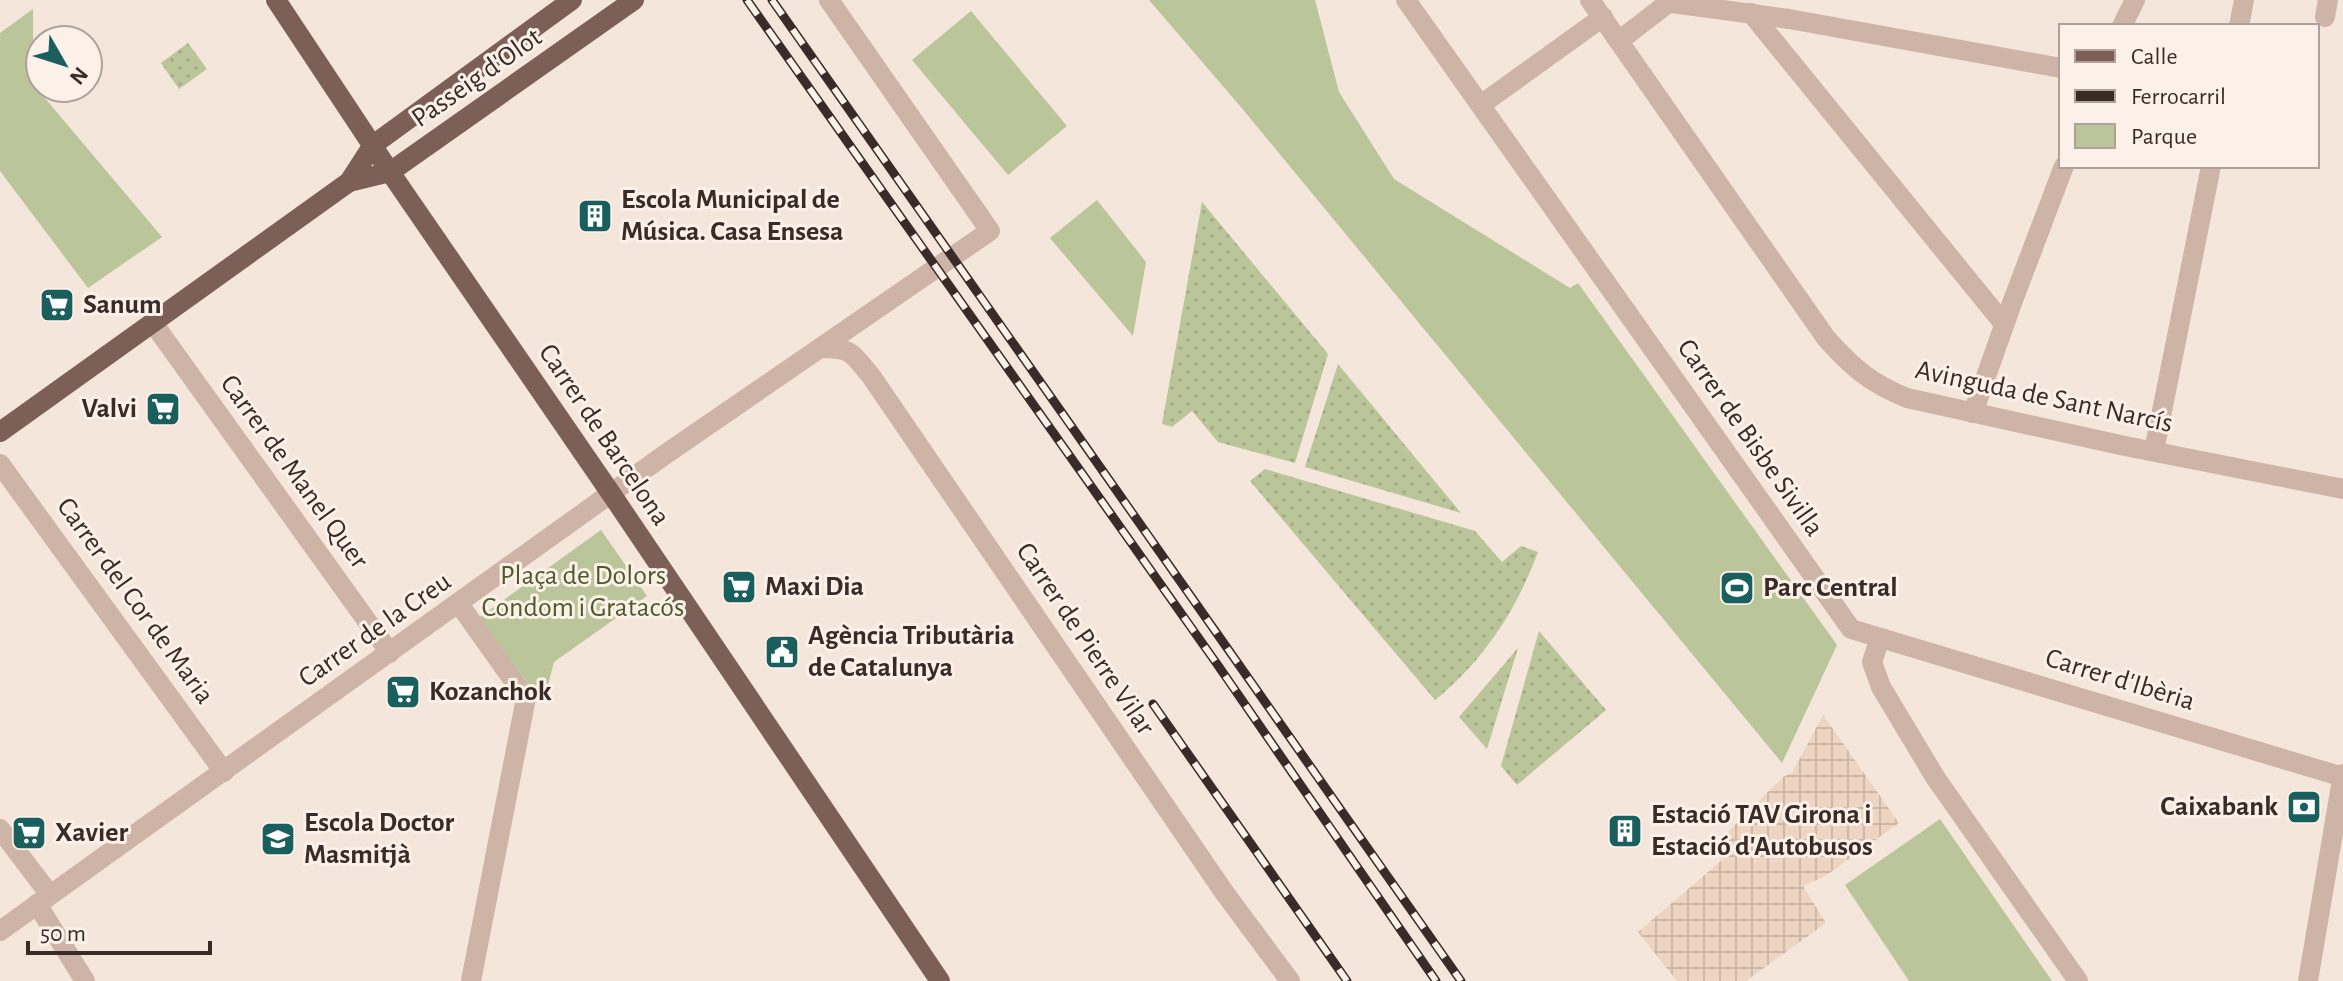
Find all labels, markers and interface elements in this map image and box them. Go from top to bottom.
street label: Passeig d'Olot [407,23,547,133]
north arrow [24,24,104,104]
legend [2059,24,2319,168]
text: Calle [2131,45,2178,69]
text: N [65,63,92,89]
text: Ferrocarril [2131,85,2226,109]
text: Parque [2131,125,2197,149]
place label: Escola Municipal de Música. Casa Ensesa [621,186,844,246]
building icon: Escola Municipal de Música. Casa Ensesa [576,197,614,235]
supermarket icon: Sanum [38,286,76,324]
place label: Sanum [83,291,162,319]
street label: Carrer de Bisbe Sivilla [1672,334,1828,542]
street label: Carrer de Barcelona [533,339,675,531]
street label: Avinguda de Sant Narcís [1913,356,2175,438]
street label: Carrer de Manel Quer [215,370,373,574]
supermarket icon: Valvi [144,390,182,428]
place label: Valvi [82,395,137,423]
street label: Carrer del Cor de Maria [51,493,219,709]
street label: Carrer de Pierre Vilar [1011,538,1159,740]
park label: Plaça de Dolors Condom i Gratacós [482,562,684,622]
street label: Carrer de la Creu [294,567,456,693]
supermarket icon: Maxi Dia [720,568,758,606]
sports icon: Parc Central [1718,569,1756,607]
place label: Maxi Dia [765,573,864,601]
place label: Parc Central [1763,574,1898,602]
place label: Agència Tributària de Catalunya [808,622,1015,682]
public building icon: Agència Tributària de Catalunya [763,633,801,671]
street label: Carrer d'Ibèria [2042,644,2198,716]
supermarket icon: Kozanchok [384,673,422,711]
place label: Kozanchok [429,678,552,706]
bank icon: Caixabank [2285,788,2323,826]
place label: Caixabank [2160,793,2278,821]
place label: Estació TAV Girona i Estació d'Autobusos [1651,801,1873,861]
place label: Escola Doctor Masmitjà [304,809,454,869]
building icon: Estació TAV Girona i Estació d'Autobusos [1606,812,1644,850]
supermarket icon: Xavier [10,814,48,852]
place label: Xavier [55,819,128,847]
school or university icon: Escola Doctor Masmitjà [259,820,297,858]
scale bar [28,905,210,955]
text: 50 m [40,922,86,946]

